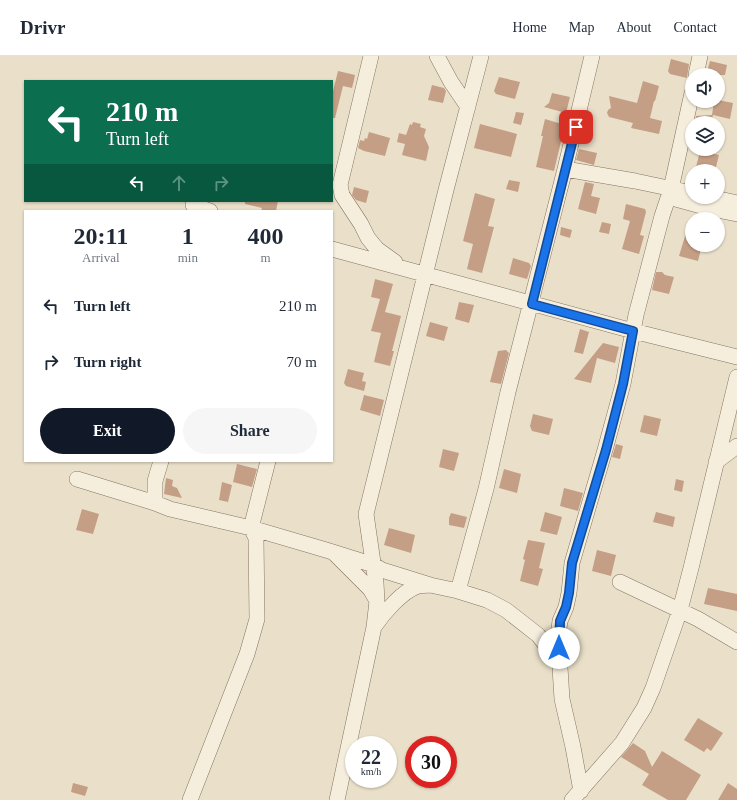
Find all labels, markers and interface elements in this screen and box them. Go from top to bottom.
text: Drivr [20,17,65,38]
text: Home [513,20,547,35]
text: Map [569,20,594,35]
text: About [616,20,651,35]
text: Contact [673,20,717,35]
map controls [685,68,725,252]
button: sound [685,68,725,108]
icon: left [40,96,92,148]
text: 210 m [106,96,178,127]
pin [559,110,593,144]
icon: arrive [565,116,587,138]
button: layers [685,116,725,156]
text: Turn left [106,129,169,149]
button: + [685,164,725,204]
icon: left [126,172,148,194]
icon: ahead [168,172,190,194]
icon: right [210,172,232,194]
button: − [685,212,725,252]
text: 20:11 [74,223,128,249]
text: 1 [182,223,194,249]
text: 400 [247,223,283,249]
text: Arrival [82,250,120,265]
text: min [178,250,198,265]
text: m [260,250,271,265]
icon: left [40,295,62,317]
text: Turn left [74,298,131,314]
text: 210 m [279,298,317,314]
icon: right [40,351,62,373]
text: Turn right [74,354,141,370]
text: 70 m [287,354,317,370]
button: Exit [40,408,175,454]
button: Share [183,408,317,454]
position arrow [538,627,580,669]
speed limit sign: 30 [405,736,457,788]
text: 22 [361,746,381,768]
text: km/h [361,766,381,777]

